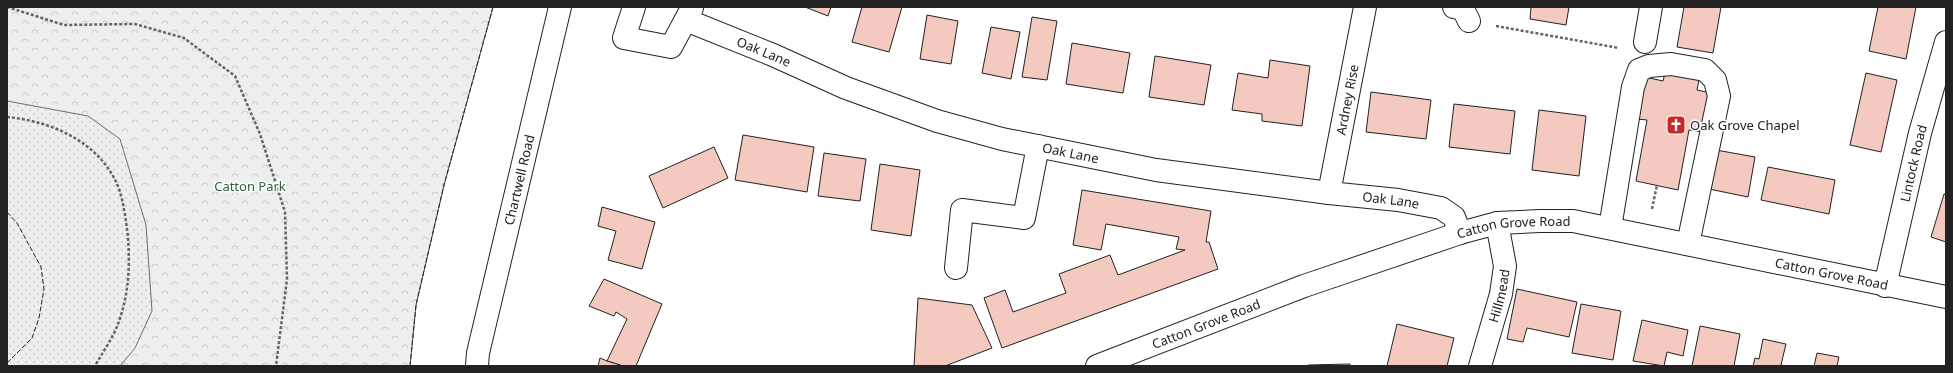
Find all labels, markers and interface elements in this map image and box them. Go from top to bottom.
street label: Oak Lane [734,32,794,71]
street label: Ardney Rise [1331,63,1363,137]
church icon: Oak Grove Chapel [1665,114,1687,136]
place label: Oak Grove Chapel [1690,116,1800,134]
street label: Lintock Road [1896,122,1931,204]
street label: Chartwell Road [500,133,538,227]
street label: Oak Lane [1041,138,1100,167]
park label: Catton Park [214,177,286,195]
street label: Oak Lane [1362,187,1421,213]
street label: Catton Grove Road [1455,212,1570,243]
street label: Catton Grove Road [1773,253,1890,294]
street label: Hillmead [1484,268,1513,325]
street label: Catton Grove Road [1149,295,1263,353]

